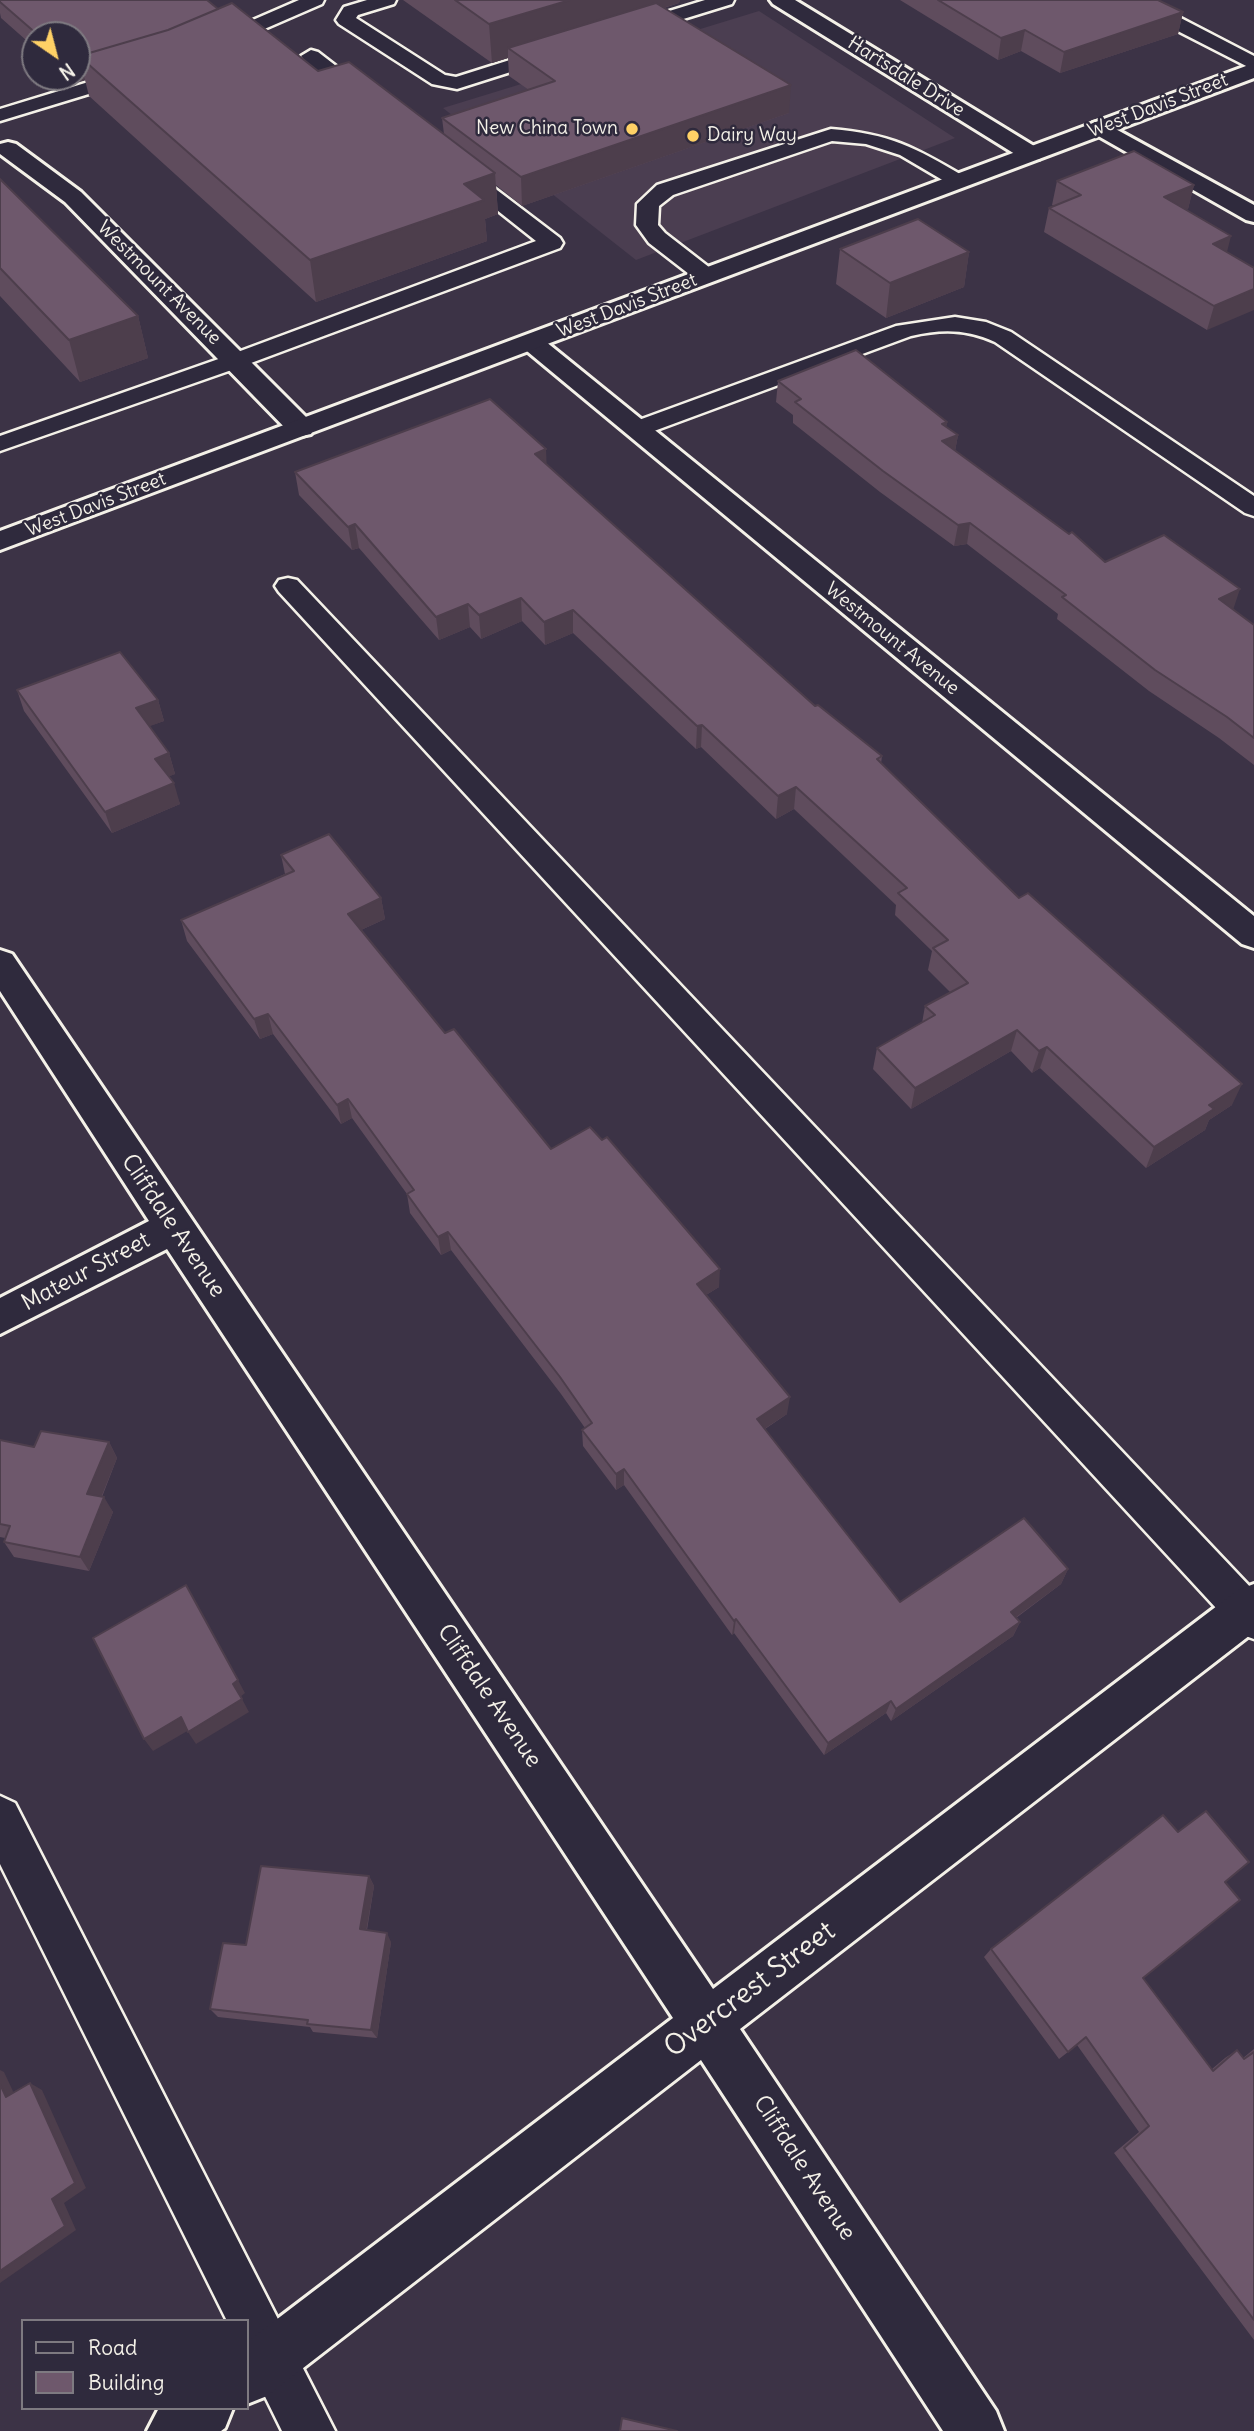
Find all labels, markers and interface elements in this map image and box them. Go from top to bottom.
north arrow [21,21,91,91]
street label: Hartsdale Drive [843,32,969,122]
text: N [55,58,79,85]
street label: West Davis Street [1085,69,1231,143]
place label: New China Town [476,118,618,140]
marker: New China Town [624,121,640,137]
place label: Dairy Way [707,125,797,147]
marker: Dairy Way [685,128,701,144]
street label: Westmount Avenue [92,216,226,350]
street label: West Davis Street [554,269,700,343]
street label: West Davis Street [23,468,169,542]
street label: Westmount Avenue [820,578,964,700]
street label: Cliffdale Avenue [115,1149,231,1303]
street label: Mateur Street [17,1227,155,1317]
street label: Cliffdale Avenue [431,1619,547,1773]
street label: Overcrest Street [658,1915,842,2065]
street label: Cliffdale Avenue [747,2090,861,2246]
legend [21,2319,248,2410]
text: Road [88,2334,137,2361]
text: Building [88,2369,164,2396]

